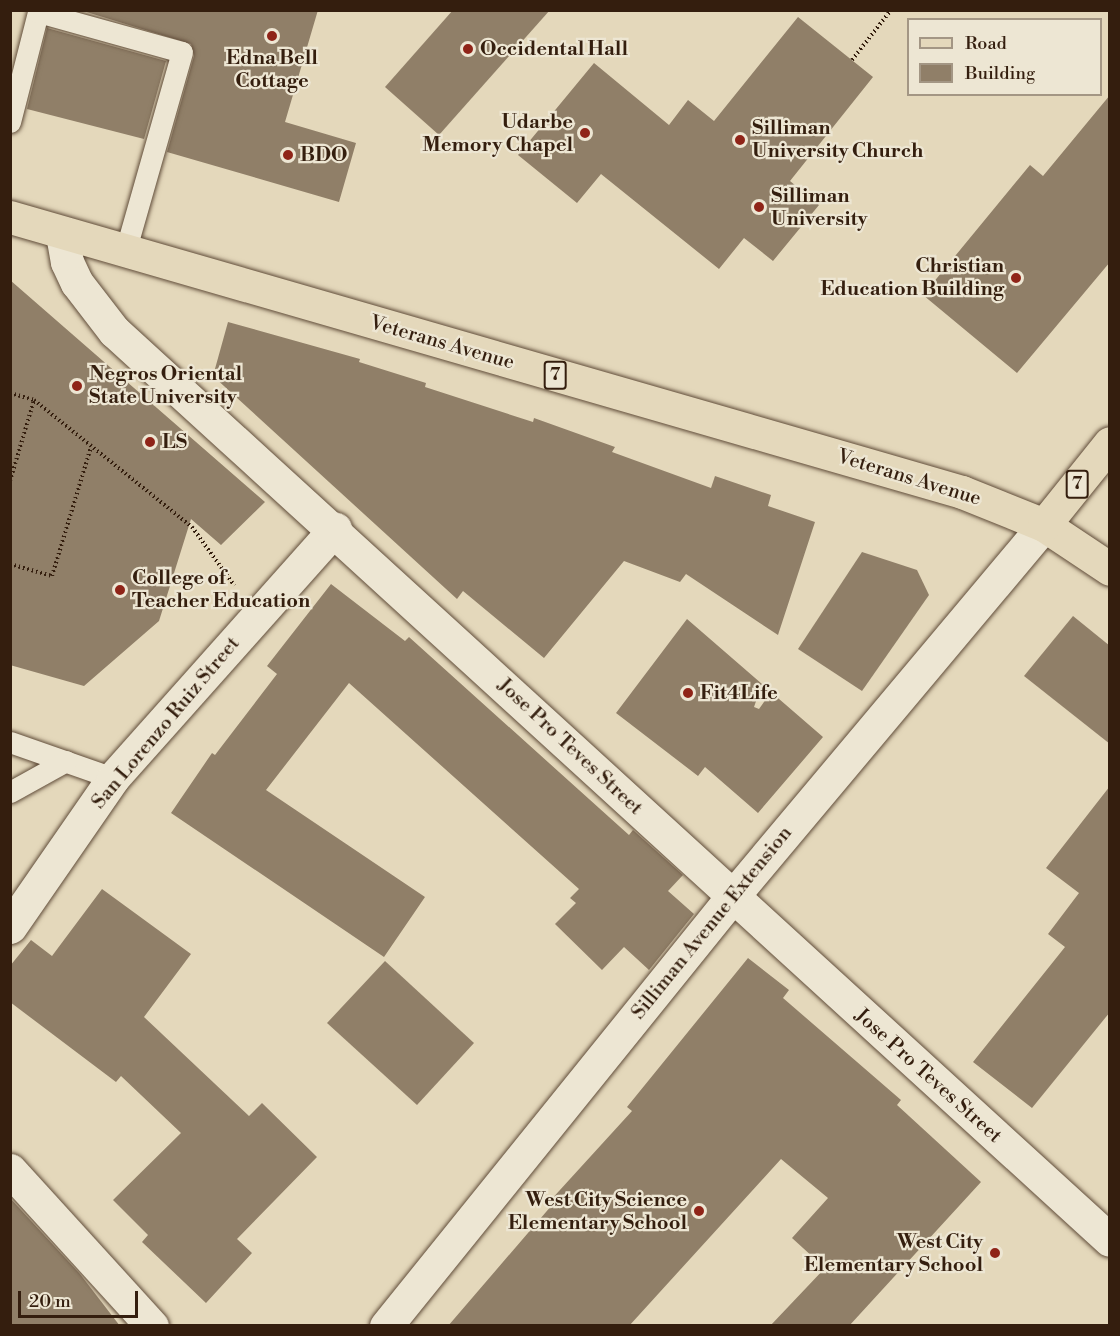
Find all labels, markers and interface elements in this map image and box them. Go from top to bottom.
legend [907,18,1102,96]
marker: Edna Bell Cottage [265,29,279,43]
text: Road [965,32,1007,55]
place label: Occidental Hall [480,37,628,61]
marker: Occidental Hall [461,42,475,56]
place label: Edna Bell Cottage [226,46,318,93]
text: Building [965,62,1035,85]
place label: Udarbe Memory Chapel [422,110,573,157]
place label: Silliman University Church [752,116,923,163]
marker: Udarbe Memory Chapel [578,126,592,140]
marker: Silliman University Church [733,133,747,147]
place label: BDO [300,143,347,167]
marker: BDO [281,148,295,162]
place label: Silliman University [771,184,868,231]
marker: Silliman University [752,200,766,214]
place label: Christian Education Building [820,254,1004,301]
marker: Christian Education Building [1009,271,1023,285]
street label: Veterans Avenue [367,311,517,375]
road number: 7 [543,360,567,390]
place label: Negros Oriental State University [89,362,242,409]
marker: Negros Oriental State University [70,379,84,393]
place label: LS [162,430,187,454]
marker: LS [143,435,157,449]
street label: Veterans Avenue [834,445,984,511]
road number: 7 [1065,469,1089,499]
place label: College of Teacher Education [132,566,310,613]
marker: College of Teacher Education [113,583,127,597]
street label: San Lorenzo Ruiz Street [87,632,245,814]
street label: Jose Pro Teves Street [493,674,647,820]
place label: Fit4Life [700,681,778,705]
marker: Fit4Life [681,686,695,700]
street label: Silliman Avenue Extension [627,822,797,1024]
street label: Jose Pro Teves Street [850,1004,1006,1148]
place label: West City Science Elementary School [508,1188,687,1235]
marker: West City Science Elementary School [692,1204,706,1218]
place label: West City Elementary School [804,1230,983,1277]
marker: West City Elementary School [988,1246,1002,1260]
scale bar [21,1279,141,1317]
text: 20 m [29,1290,71,1313]

